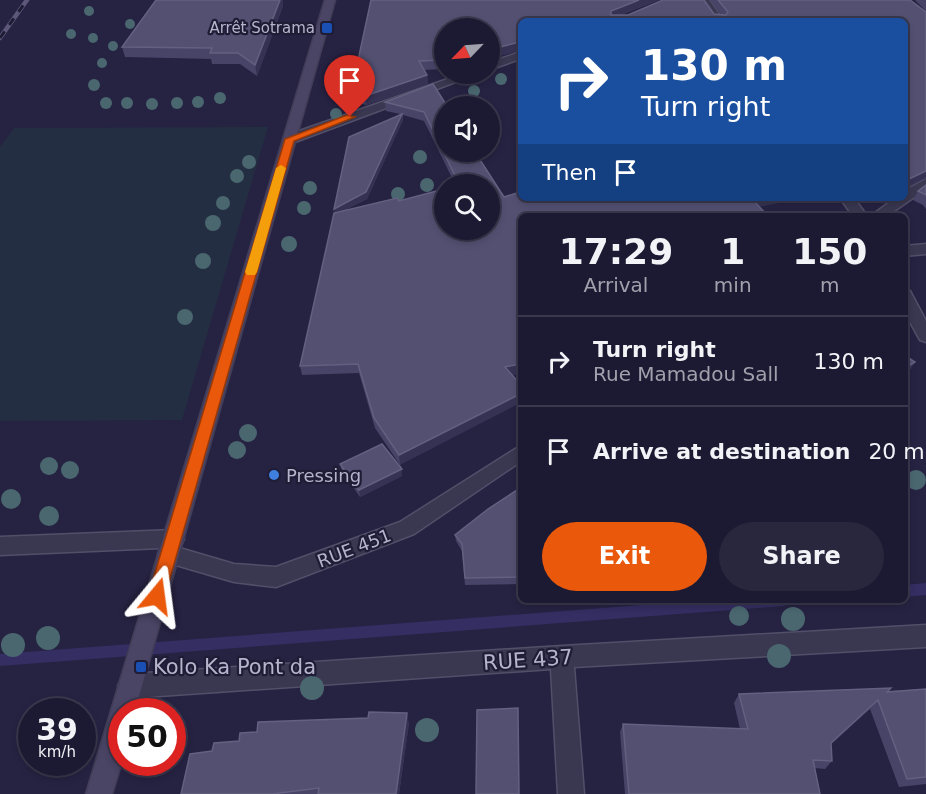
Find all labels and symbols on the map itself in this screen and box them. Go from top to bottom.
north arrow [434,18,500,84]
place label: Arrêt Sotrama [209,19,315,37]
marker: Arrêt Sotrama [320,21,334,35]
pin [324,55,375,117]
place label: Pressing [286,465,361,486]
marker: Pressing [267,468,281,482]
street label: RUE 451 [314,524,394,572]
position arrow [125,564,189,628]
street label: RUE 437 [482,645,574,675]
place label: Kolo Ka Pont da [153,655,316,679]
marker: Kolo Ka Pont da [134,660,148,674]
speed limit sign: 50 [108,698,186,776]

